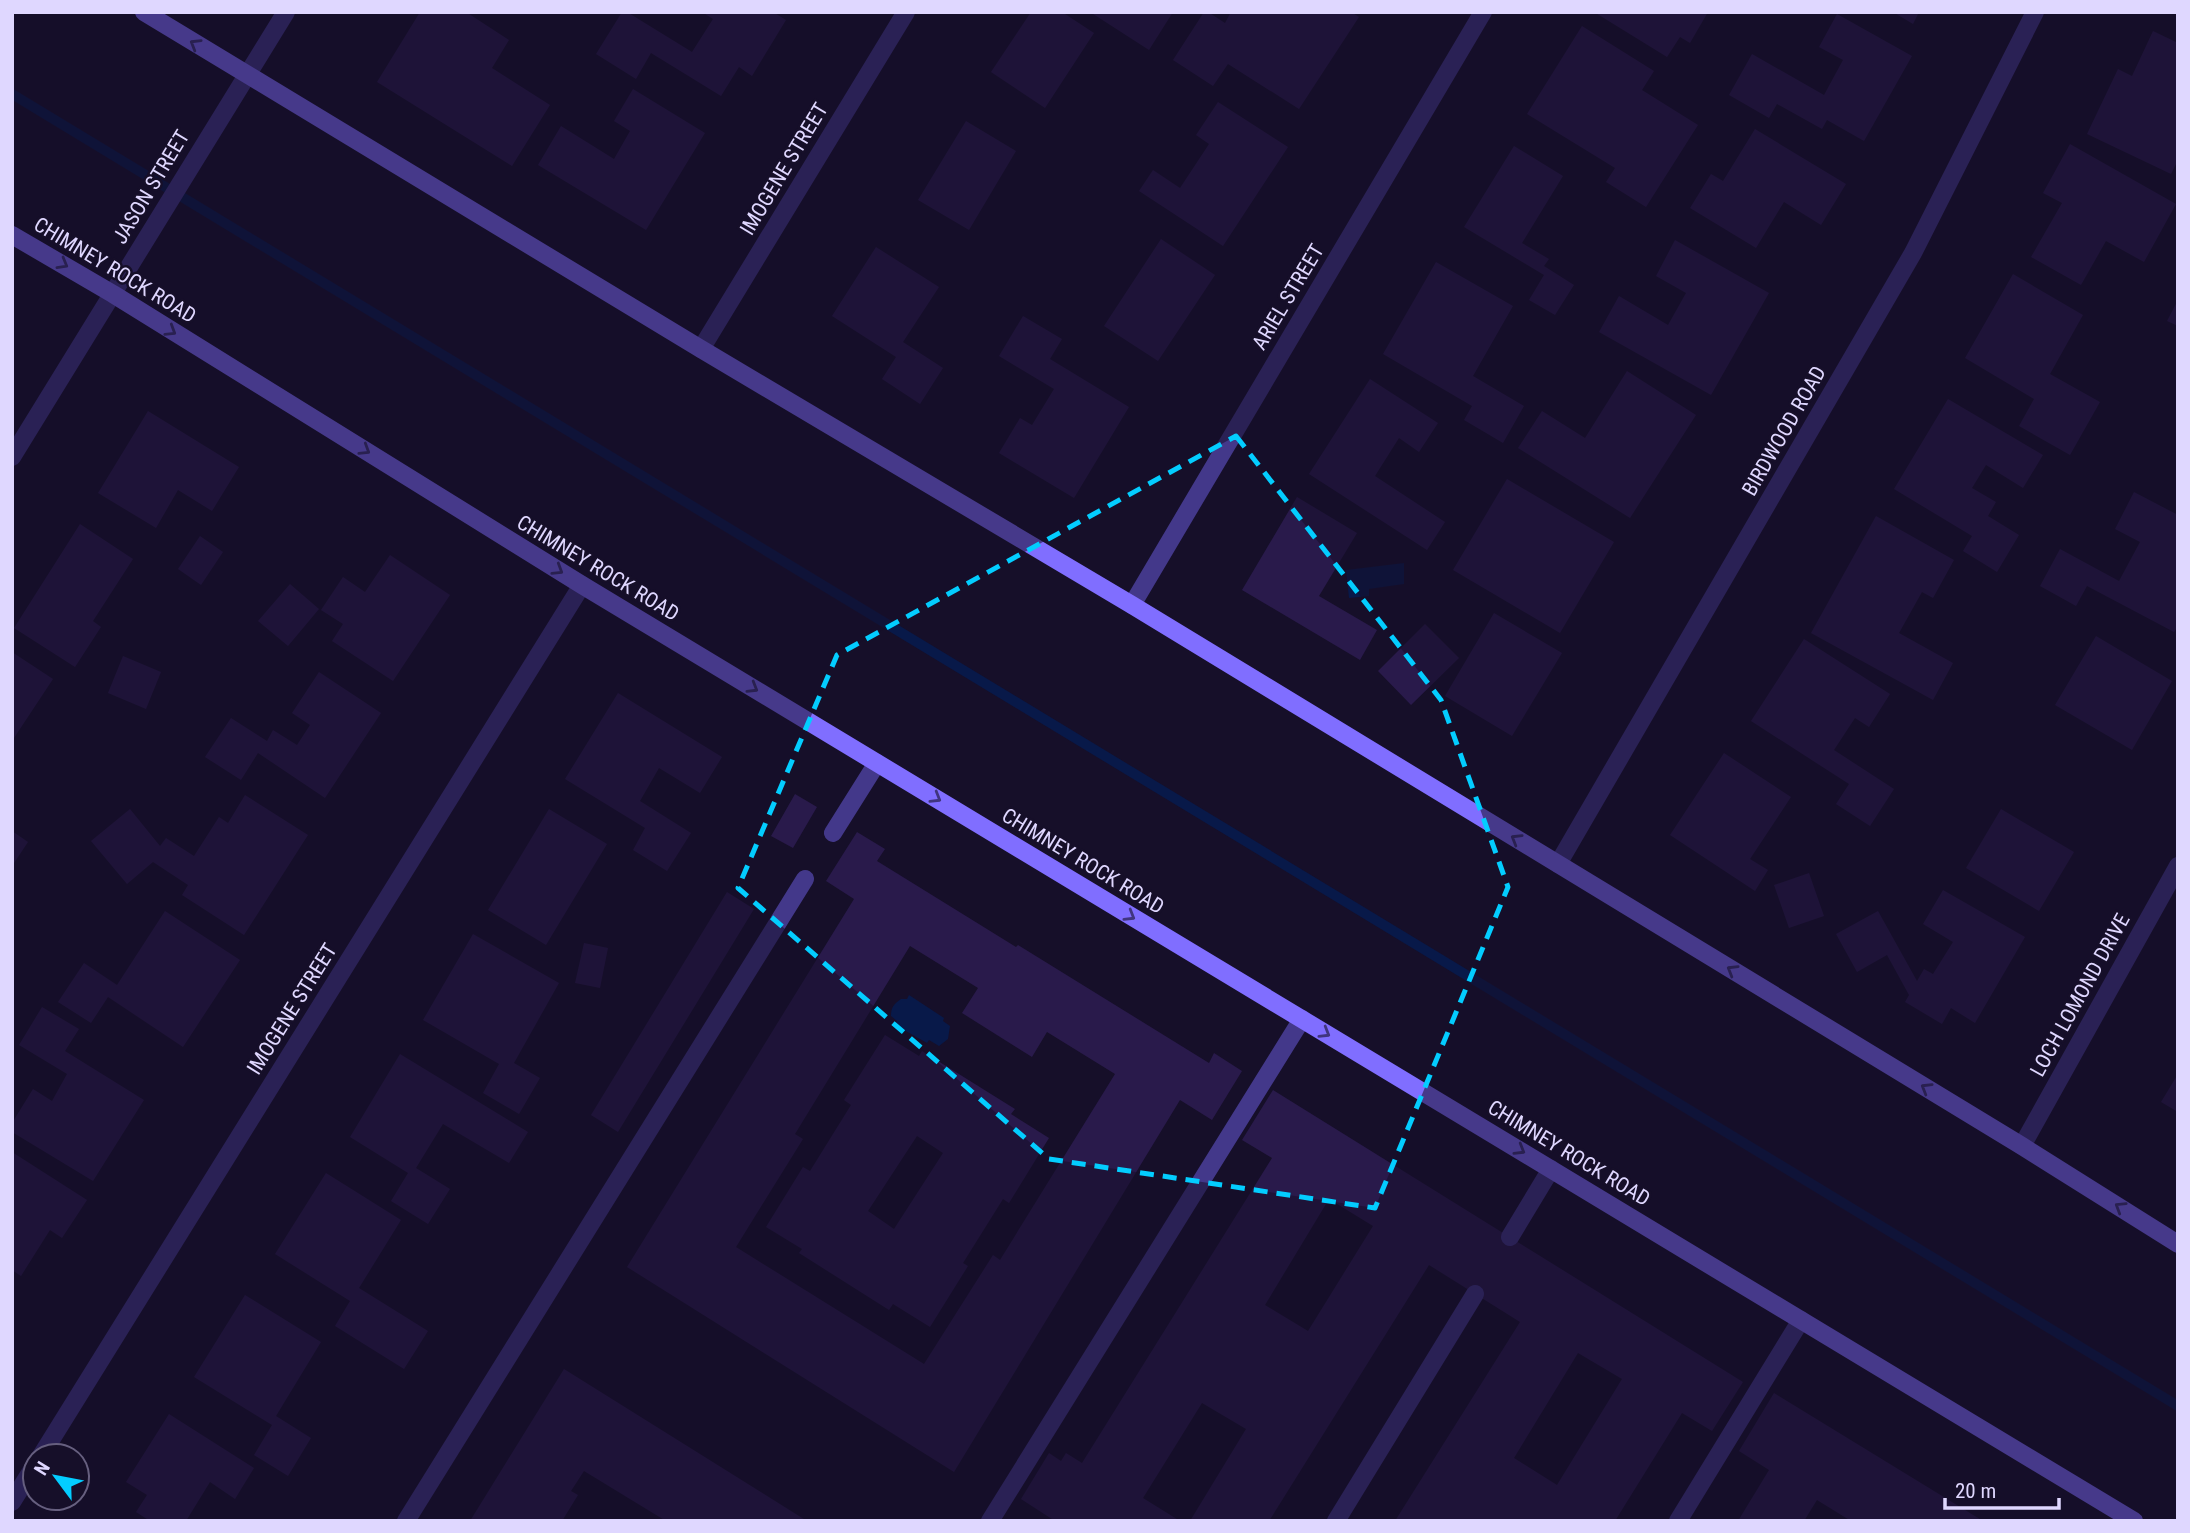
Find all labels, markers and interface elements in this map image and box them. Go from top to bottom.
one-way arrow [190,39,203,52]
street label: IMOGENE STREET [735,99,833,239]
street label: JASON STREET [108,126,194,248]
street label: CHIMNEY ROCK ROAD [30,212,200,328]
street label: ARIEL STREET [1247,240,1329,354]
one-way arrow [56,256,68,269]
one-way arrow [164,322,177,335]
street label: BIRDWOOD ROAD [1737,362,1831,500]
one-way arrow [357,442,370,455]
street label: CHIMNEY ROCK ROAD [513,510,683,626]
one-way arrow [550,562,563,575]
one-way arrow [745,680,758,693]
one-way arrow [928,790,941,803]
street label: CHIMNEY ROCK ROAD [998,803,1168,919]
one-way arrow [1511,835,1524,848]
one-way arrow [1123,907,1136,920]
street label: LOCH LOMOND DRIVE [2025,909,2135,1081]
street label: IMOGENE STREET [242,939,342,1079]
one-way arrow [1726,965,1739,978]
one-way arrow [1318,1025,1331,1038]
one-way arrow [1921,1083,1934,1096]
street label: CHIMNEY ROCK ROAD [1484,1095,1654,1211]
one-way arrow [1513,1142,1526,1155]
one-way arrow [2114,1203,2127,1216]
north arrow [21,1442,91,1512]
text: N [29,1457,55,1479]
scale bar [1945,1466,2059,1510]
text: 20 m [1955,1479,1996,1503]

